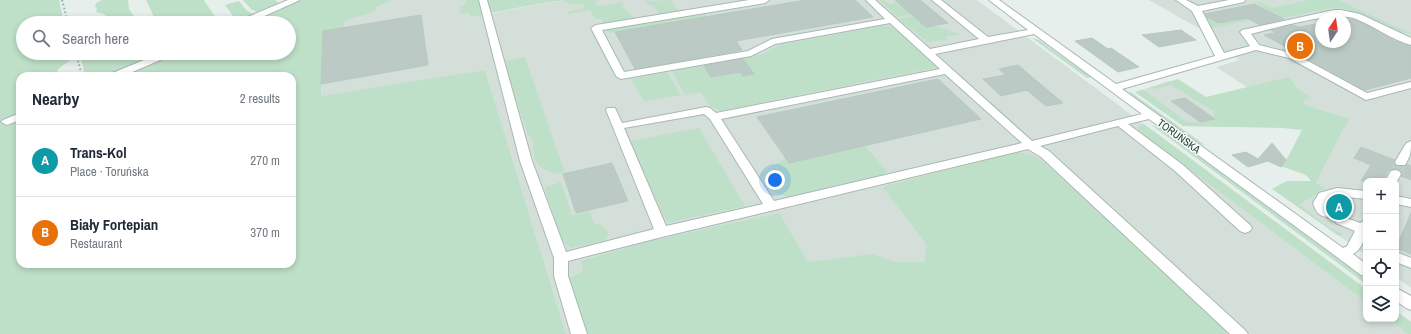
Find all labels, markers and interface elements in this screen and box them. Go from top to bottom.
north arrow [1315,12,1351,48]
search box [16,16,296,60]
icon: search [30,27,52,49]
text: Search here [62,28,129,49]
pin: B [1287,31,1313,61]
text: Nearby [32,87,79,110]
text: 2 results [240,90,280,107]
street label: TORUŃSKA [1155,116,1204,157]
text: Trans-Kol [70,142,127,163]
text: A [41,152,49,169]
text: 270 m [250,152,280,169]
text: Place · Toruńska [70,163,149,180]
your location [765,170,785,190]
map controls [1363,178,1399,322]
button: + [1363,178,1399,214]
pin: A [1326,192,1352,222]
text: Biały Fortepian [70,214,158,235]
button: − [1363,214,1399,250]
text: B [41,224,49,241]
text: 370 m [250,224,280,241]
text: Restaurant [70,235,122,252]
button: locate [1363,250,1399,286]
button: layers [1363,286,1399,322]

